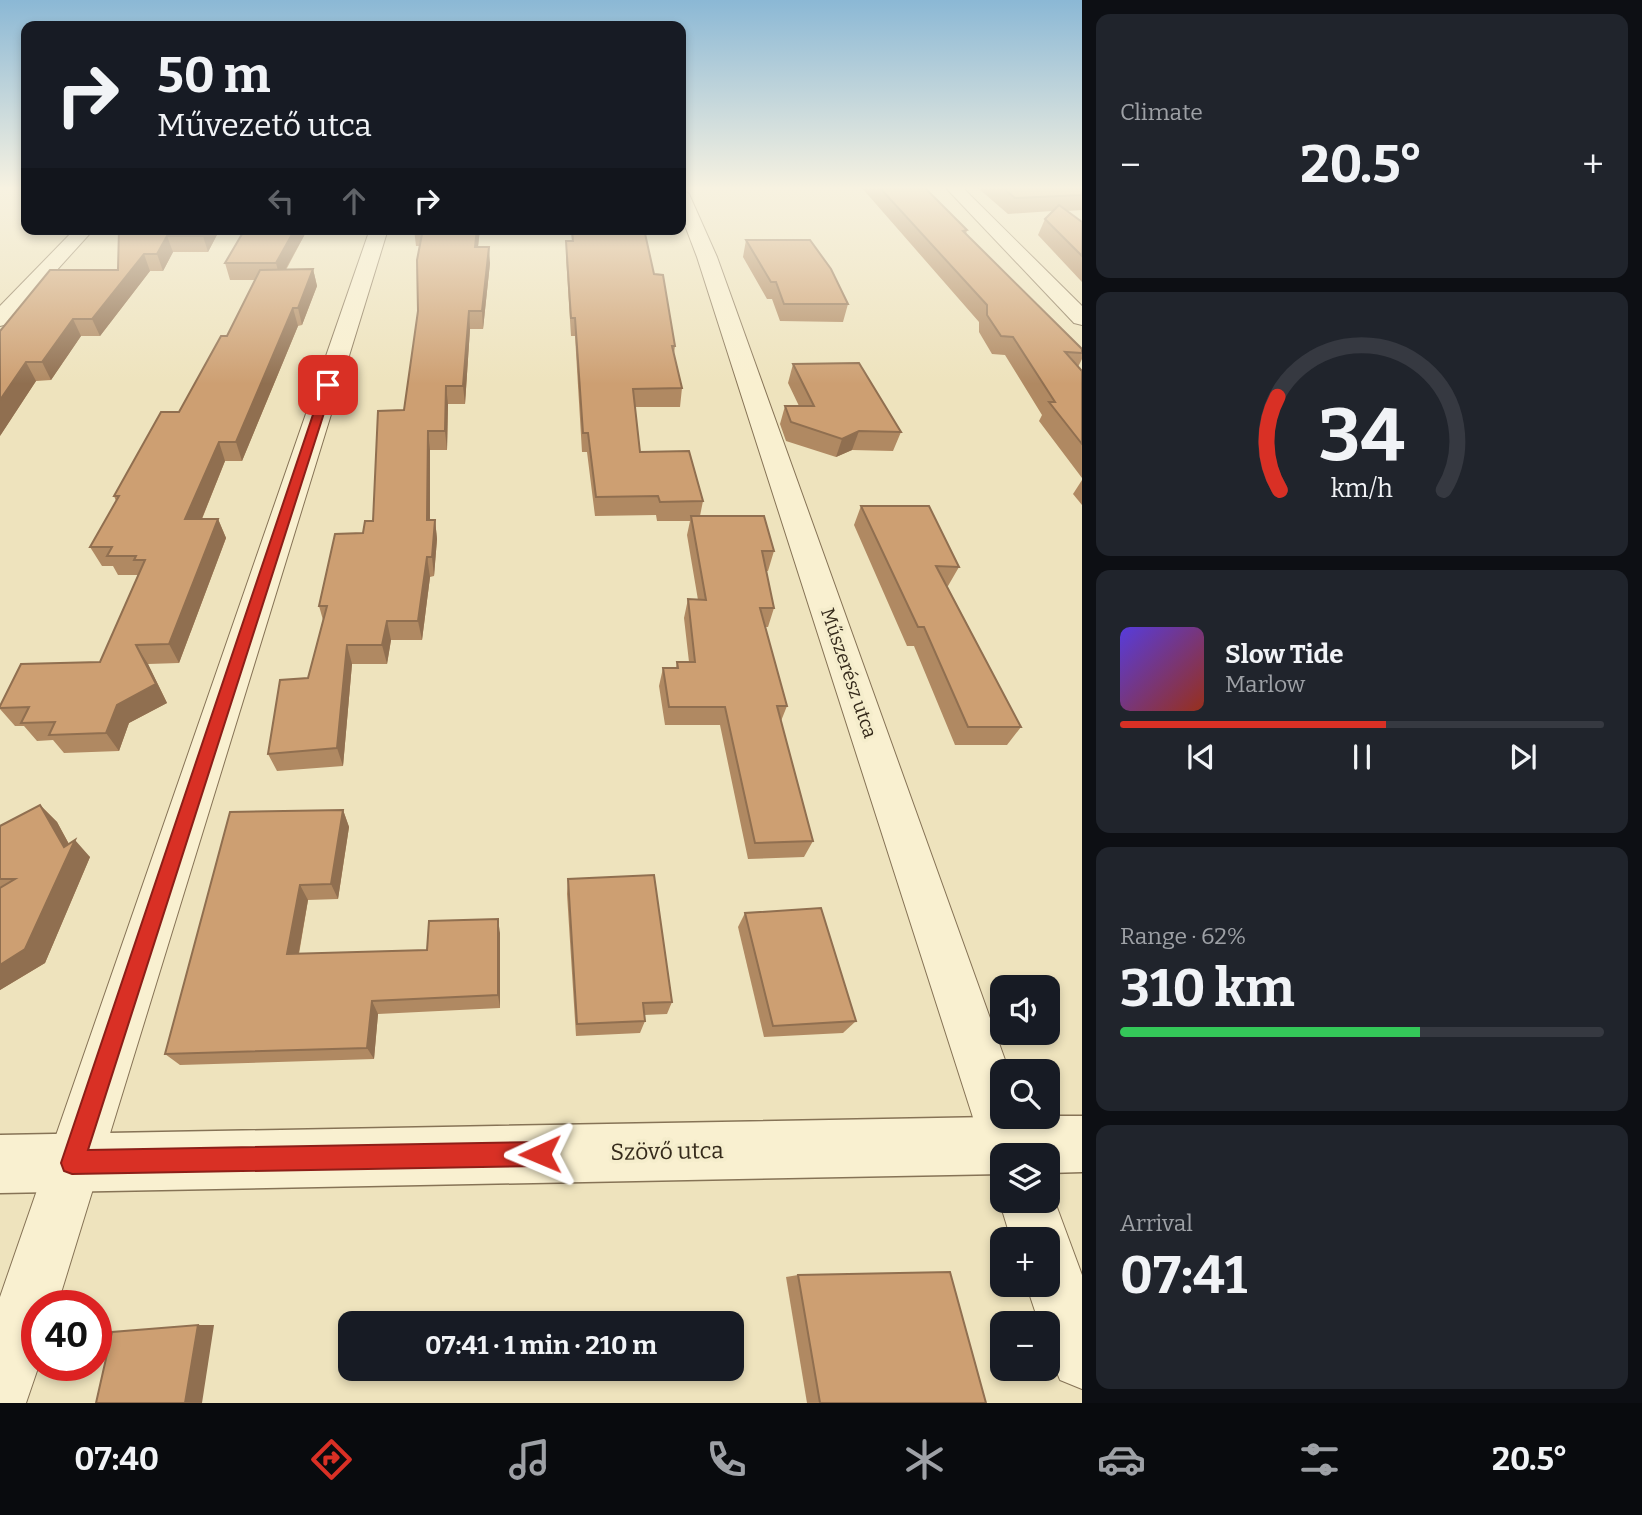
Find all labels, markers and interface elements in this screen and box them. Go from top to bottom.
text: 50 m [157,46,270,105]
icon: right [42,49,133,140]
text: Climate [1120,98,1203,126]
text: Művezető utca [157,106,372,144]
text: 20.5° [1300,133,1423,196]
text: − [1120,142,1141,188]
text: + [1582,142,1604,188]
icon: left [262,182,300,220]
icon: ahead [335,182,373,220]
icon: right [408,182,446,220]
pin [298,355,358,415]
icon: arrive [309,366,347,404]
text: 34 [1319,392,1405,479]
text: km/h [1331,473,1393,503]
street label: Műszerész utca [816,605,882,742]
text: Slow Tide [1225,639,1344,670]
text: Marlow [1225,670,1305,698]
icon: previous [1182,738,1220,776]
icon: pause [1343,738,1381,776]
icon: next [1504,738,1542,776]
text: Range · 62% [1120,922,1246,950]
text: 310 km [1120,957,1295,1020]
map controls [990,975,1060,1381]
button: sound [990,975,1060,1045]
button: search [990,1059,1060,1129]
position arrow [503,1117,577,1191]
street label: Szövő utca [610,1136,724,1166]
button: layers [990,1143,1060,1213]
text: Arrival [1120,1209,1193,1237]
button: + [990,1227,1060,1297]
text: 07:41 [1120,1244,1247,1307]
speed limit sign: 40 [21,1290,112,1381]
button: − [990,1311,1060,1381]
text: 07:41 · 1 min · 210 m [425,1330,657,1361]
icon: directions [307,1435,356,1484]
icon: music [505,1435,554,1484]
icon: phone [702,1435,751,1484]
icon: climate [900,1435,949,1484]
icon: car [1097,1435,1146,1484]
icon: filters [1295,1435,1344,1484]
text: 07:40 [74,1440,159,1478]
text: 20.5° [1492,1440,1568,1478]

